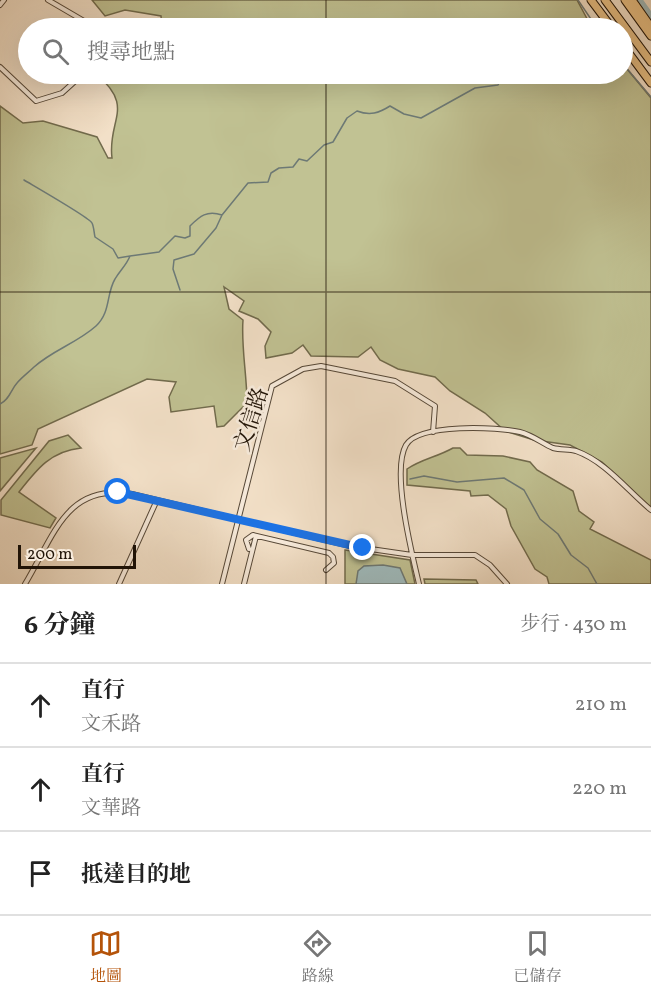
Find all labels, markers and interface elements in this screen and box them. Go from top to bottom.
search box [18,18,633,84]
icon: search [39,35,72,68]
text: 搜尋地點 [87,38,175,69]
street label: 文信路 [227,384,277,456]
route start [104,478,130,504]
route end [349,534,375,560]
scale bar [18,542,136,570]
text: 200 m [27,544,72,566]
text: 6 分鐘 [24,608,95,644]
text: 步行 · 430 m [520,611,627,639]
text: 直行 [81,676,125,707]
icon: ahead [24,689,57,722]
text: 210 m [575,691,627,719]
text: 文禾路 [81,711,141,739]
text: 直行 [81,760,125,791]
icon: ahead [24,773,57,806]
text: 220 m [572,775,627,803]
text: 文華路 [81,795,141,823]
icon: arrive [24,857,57,890]
text: 抵達目的地 [81,860,191,891]
tab: 地圖 [89,927,122,988]
tab: 路線 [301,927,334,988]
tab: 已儲存 [513,927,561,988]

